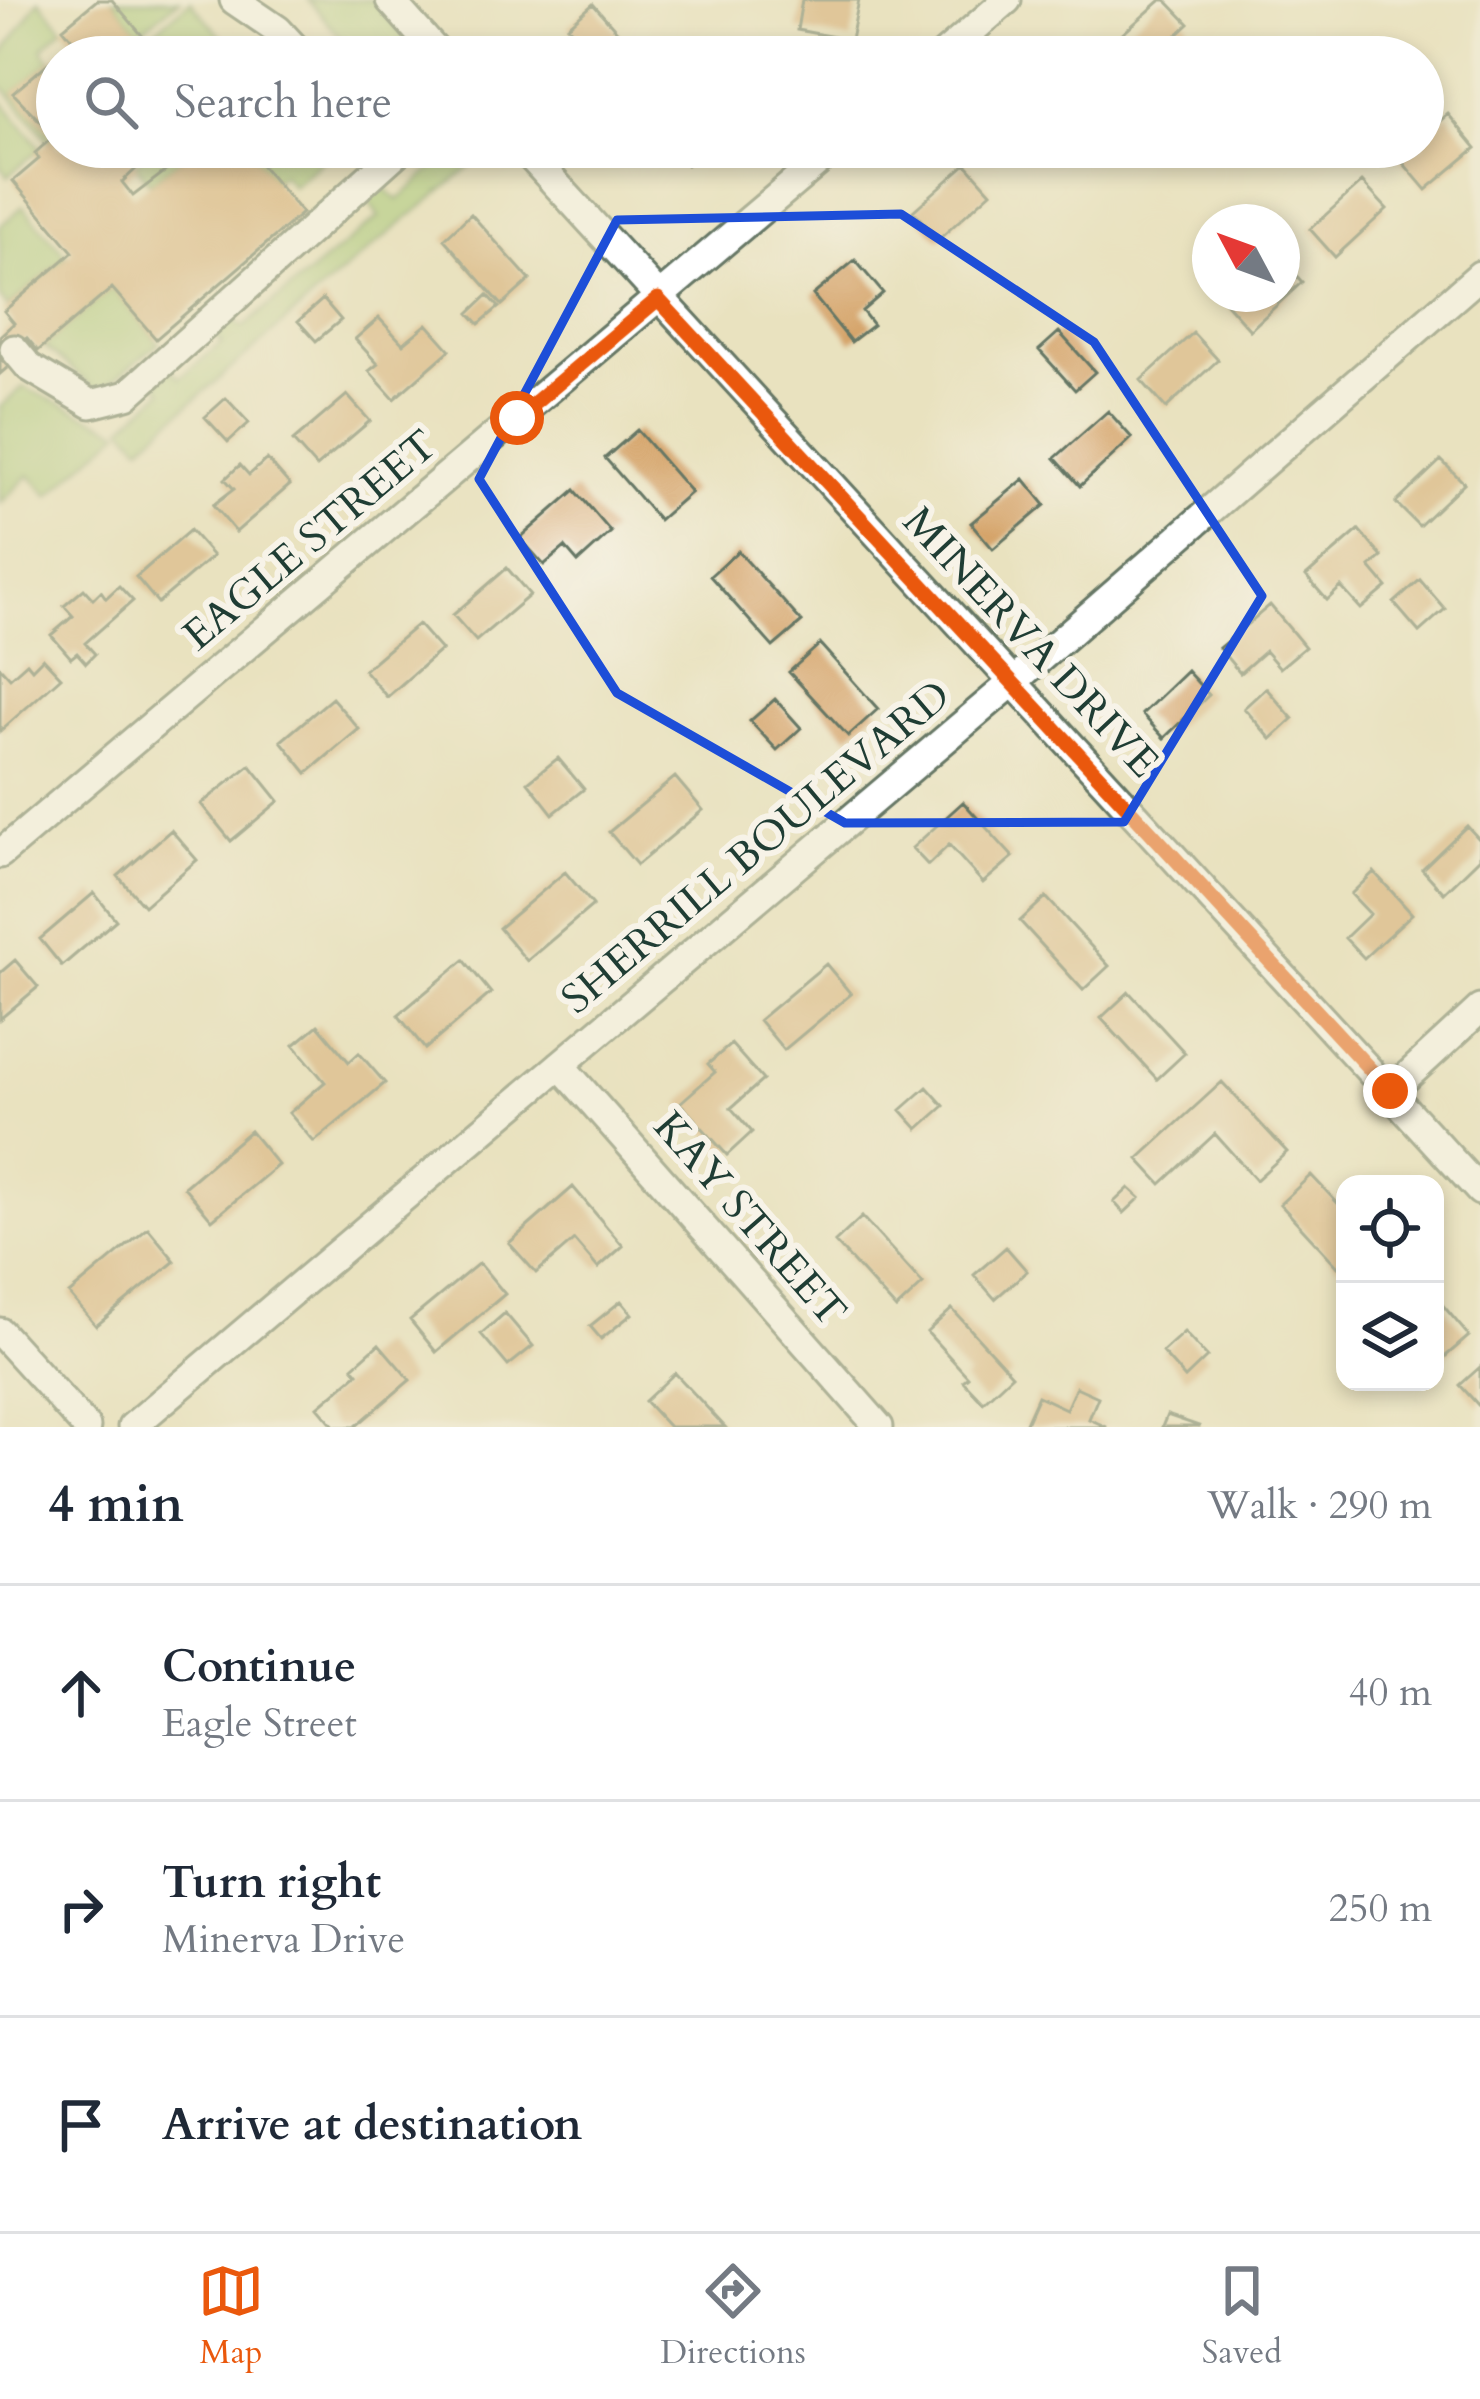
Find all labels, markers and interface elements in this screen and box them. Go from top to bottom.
search box [36,36,1444,168]
icon: search [78,69,144,135]
text: Search here [174,72,392,133]
north arrow [1192,204,1300,312]
route start [490,391,544,445]
street label: EAGLE STREET [171,417,449,663]
street label: MINERVA DRIVE [890,494,1171,790]
street label: SHERRILL BOULEVARD [550,667,962,1027]
route end [1363,1064,1417,1118]
street label: KAY STREET [641,1099,859,1339]
map controls [1336,1175,1444,1391]
button: locate [1336,1175,1444,1283]
button: layers [1336,1283,1444,1391]
text: 4 min [48,1470,184,1540]
text: Walk · 290 m [1207,1479,1432,1532]
text: Continue [162,1636,356,1697]
icon: ahead [48,1660,114,1726]
text: 40 m [1349,1666,1432,1719]
text: Eagle Street [162,1697,357,1750]
text: Turn right [162,1852,381,1913]
icon: right [48,1876,114,1942]
text: 250 m [1329,1882,1432,1935]
text: Minerva Drive [162,1913,405,1966]
icon: arrive [48,2092,114,2158]
text: Arrive at destination [162,2094,582,2155]
tab: Map [198,2258,264,2375]
tab: Directions [660,2258,806,2375]
tab: Saved [1202,2258,1282,2375]

